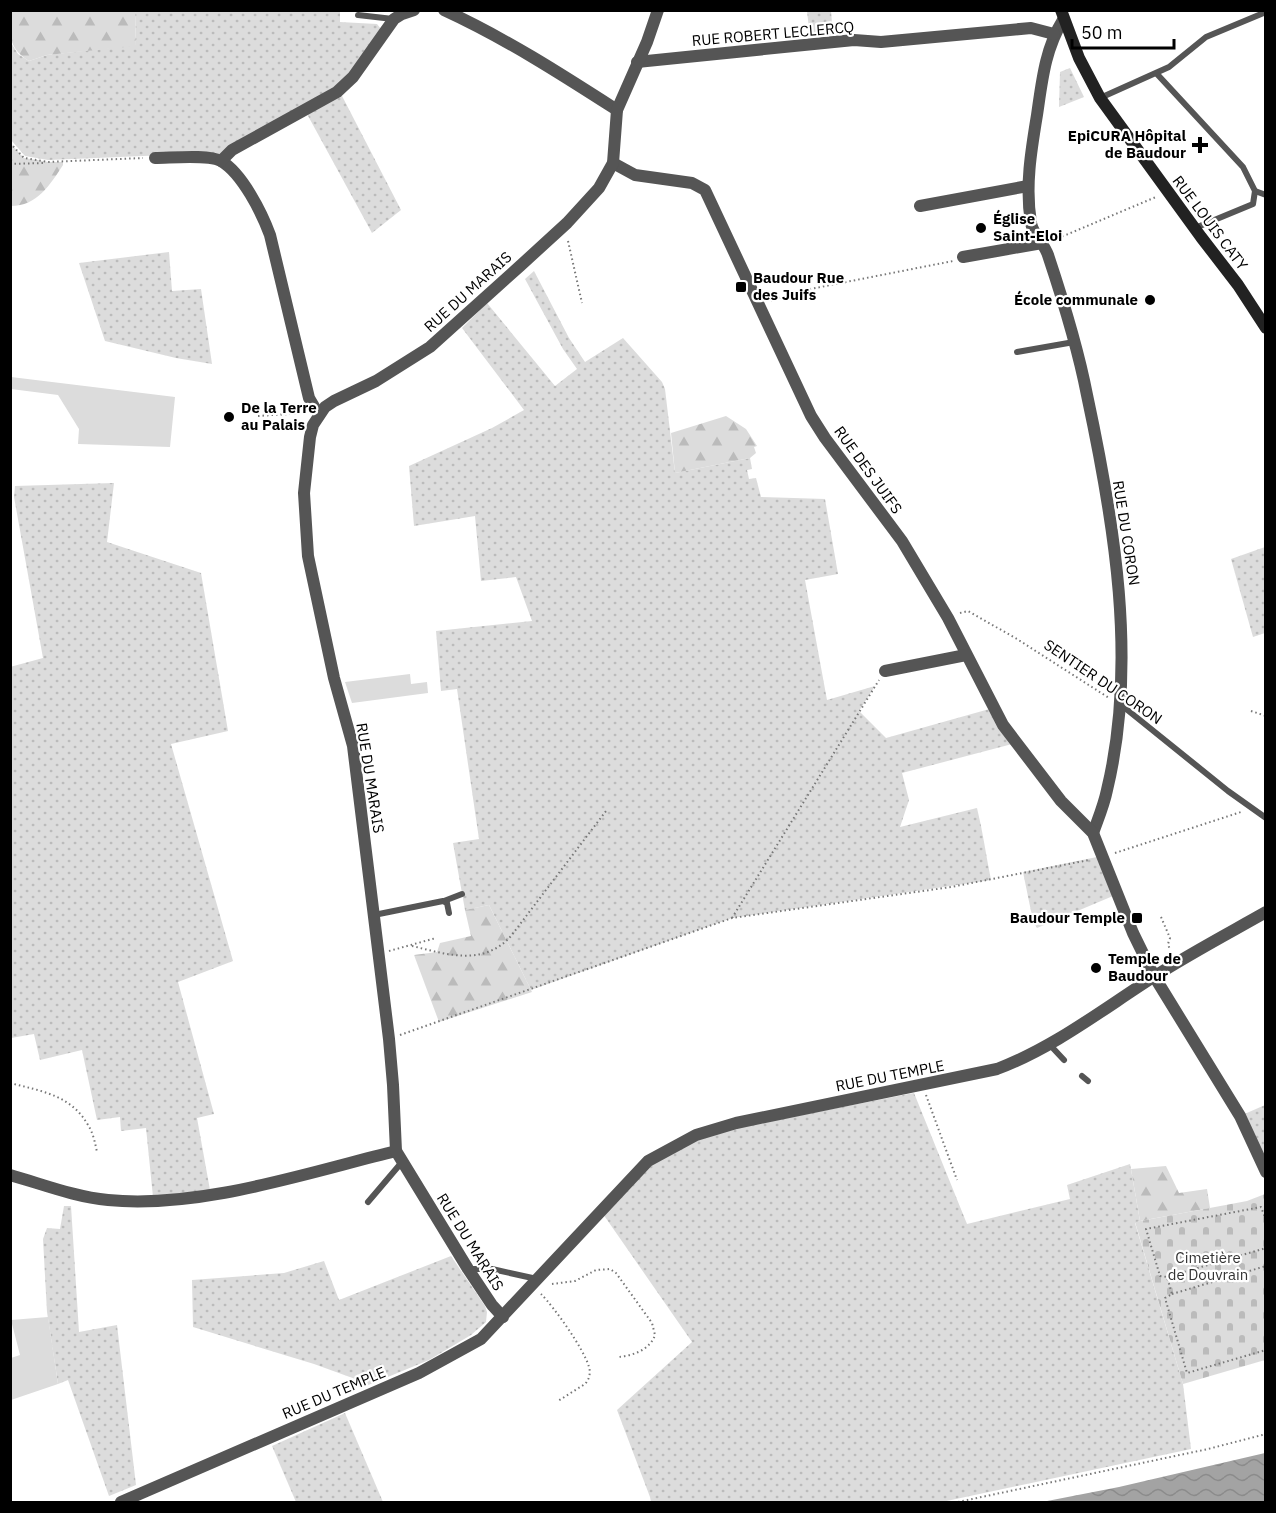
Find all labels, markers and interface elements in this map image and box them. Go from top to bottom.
scale bar [1072,12,1174,50]
street label: RUE ROBERT LECLERCQ [691,17,855,50]
text: 50 m [1081,21,1123,44]
place label: EpiCURA Hôpital de Baudour [1068,126,1186,162]
marker: EpiCURA Hôpital de Baudour [1191,136,1209,154]
street label: RUE LOUIS CATY [1169,172,1252,274]
place label: Église Saint-Eloi [993,209,1062,245]
marker: Église Saint-Eloi [974,221,988,235]
street label: RUE DU MARAIS [420,247,515,336]
place label: Baudour Rue des Juifs [753,268,844,304]
marker: Baudour Rue des Juifs [734,280,748,294]
place label: École communale [1014,290,1138,309]
marker: École communale [1143,293,1157,307]
place label: De la Terre au Palais [241,398,317,434]
marker: De la Terre au Palais [222,410,236,424]
street label: RUE DES JUIFS [830,422,907,517]
street label: RUE DU CORON [1109,479,1144,587]
street label: SENTIER DU CORON [1041,635,1166,728]
street label: RUE DU MARAIS [352,721,389,834]
place label: Baudour Temple [1010,908,1125,927]
marker: Baudour Temple [1130,911,1144,925]
place label: Temple de Baudour [1108,949,1181,985]
marker: Temple de Baudour [1089,961,1103,975]
street label: RUE DU TEMPLE [834,1056,946,1095]
street label: RUE DU MARAIS [433,1189,508,1294]
park label: Cimetière de Douvrain [1168,1248,1248,1284]
street label: RUE DU TEMPLE [279,1362,388,1423]

